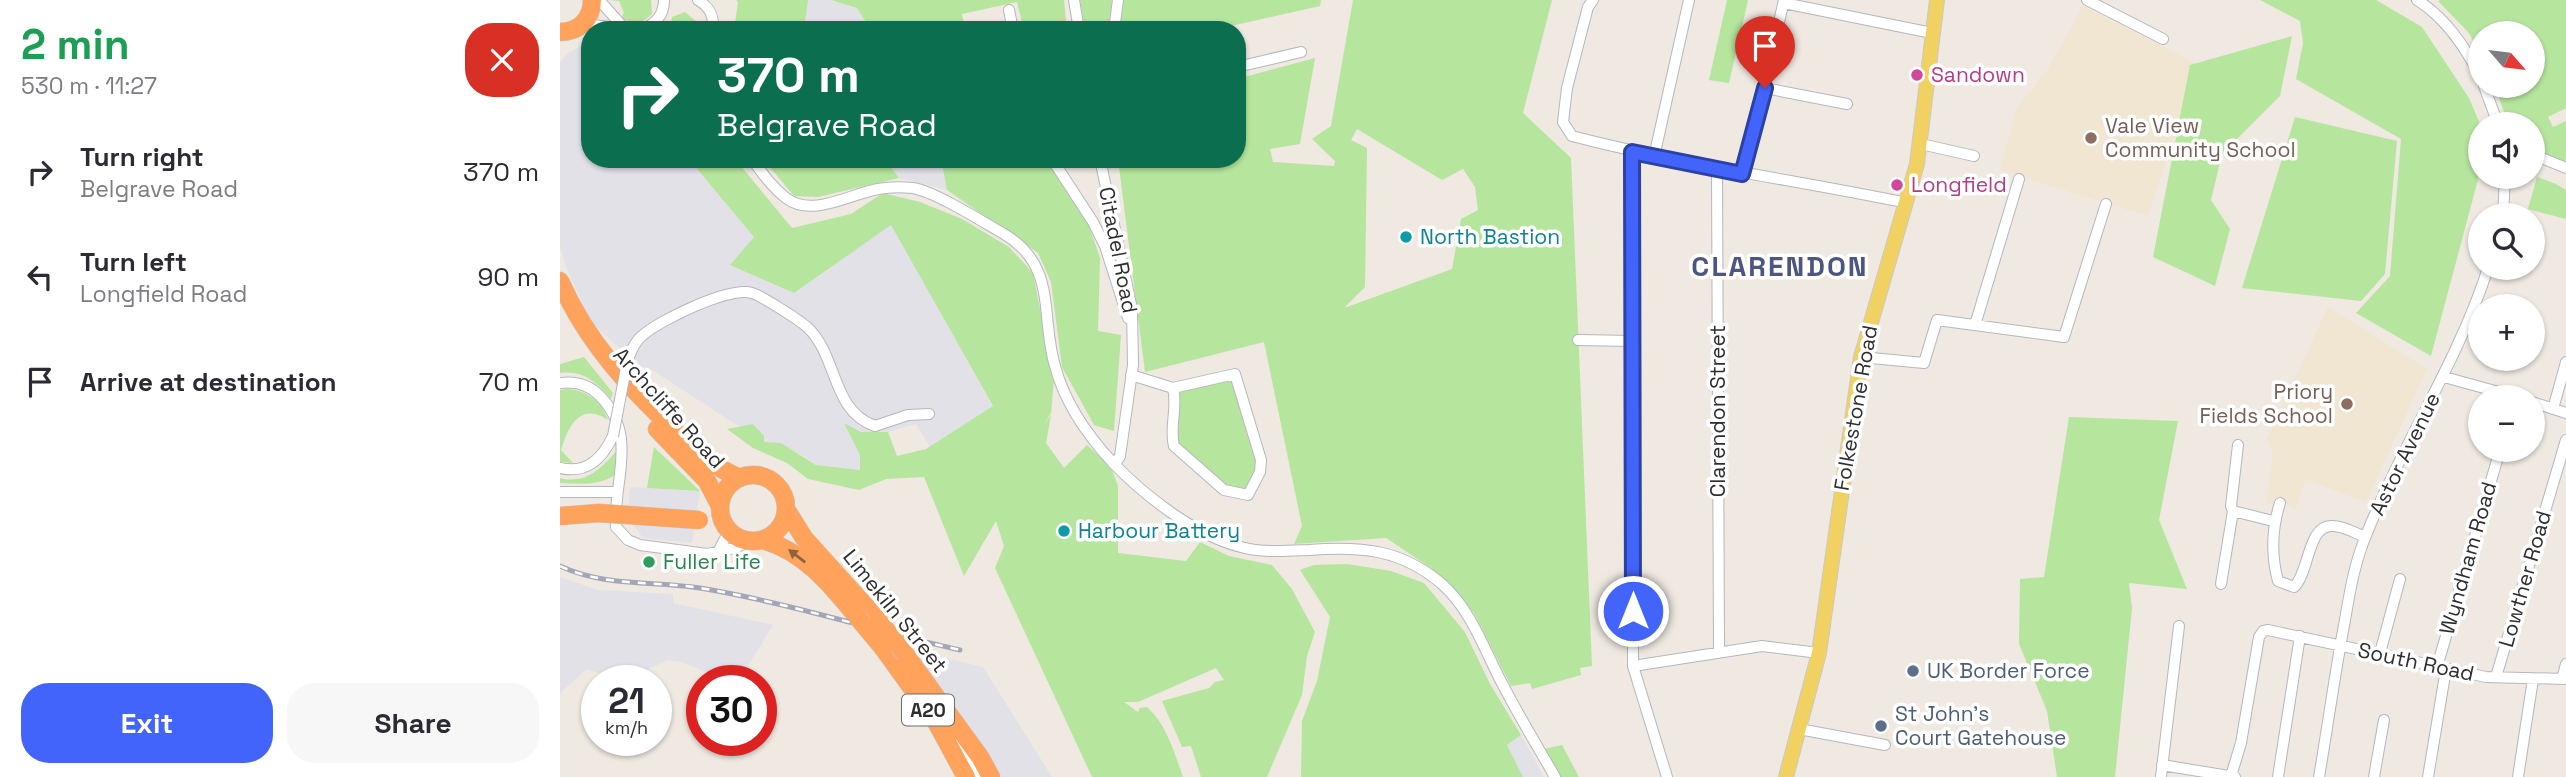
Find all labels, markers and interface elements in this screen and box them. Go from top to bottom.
pin [1735,16,1795,88]
text: 2 min [21,18,130,71]
north arrow [2468,21,2544,98]
map controls [2468,21,2545,462]
button: close [465,23,539,97]
icon: arrive [1746,27,1784,65]
text: 370 m [717,44,860,106]
icon: right [602,49,693,140]
place label: Sandown [1931,61,2025,88]
marker: Sandown [1909,67,1925,83]
text: 530 m · 11:27 [21,71,157,101]
text: Belgrave Road [717,105,937,145]
place label: Vale View Community School [2105,112,2296,163]
button: sound [2468,112,2545,189]
marker: Vale View Community School [2083,130,2099,146]
text: Turn right [80,140,204,174]
icon: right [21,153,59,191]
text: 370 m [463,155,539,189]
place label: Longfield [1911,171,2007,198]
text: Belgrave Road [80,174,238,204]
marker: Longfield [1889,177,1905,193]
street label: Citadel Road [1093,184,1144,315]
button: search [2468,203,2545,280]
place label: North Bastion [1420,223,1560,250]
marker: North Bastion [1398,229,1414,245]
text: Turn left [80,245,187,279]
district label: CLARENDON [1691,248,1869,284]
icon: left [21,258,59,296]
text: 90 m [477,260,539,294]
text: Longfield Road [80,279,247,309]
button: + [2468,294,2545,371]
street label: Folkestone Road [1828,323,1883,493]
street label: Clarendon Street [1704,325,1731,497]
street label: Archcliffe Road [608,341,731,474]
icon: arrive [21,363,59,401]
text: Arrive at destination [80,365,337,399]
text: 70 m [479,365,539,399]
place label: Priory Fields School [2200,378,2333,429]
button: − [2468,385,2545,462]
street label: Astor Avenue [2363,388,2446,520]
marker: Priory Fields School [2339,396,2355,412]
street label: Wyndham Road [2433,478,2502,637]
street label: Lowther Road [2492,507,2557,650]
place label: Harbour Battery [1078,517,1240,544]
marker: Harbour Battery [1056,523,1072,539]
street label: Limekiln Street [837,543,953,678]
place label: Fuller Life [663,548,761,575]
one-way arrow [788,548,806,563]
marker: Fuller Life [641,554,657,570]
position arrow [1596,574,1670,648]
street label: South Road [2355,636,2477,687]
place label: UK Border Force [1927,657,2090,684]
marker: UK Border Force [1905,663,1921,679]
speed limit sign: 30 [686,665,777,756]
text: 21 [608,679,645,723]
button: Exit [21,683,273,763]
button: Share [287,683,539,763]
road number: A20 [902,694,954,726]
place label: St John's Court Gatehouse [1895,700,2066,751]
text: km/h [605,716,648,739]
marker: St John's Court Gatehouse [1873,718,1889,734]

